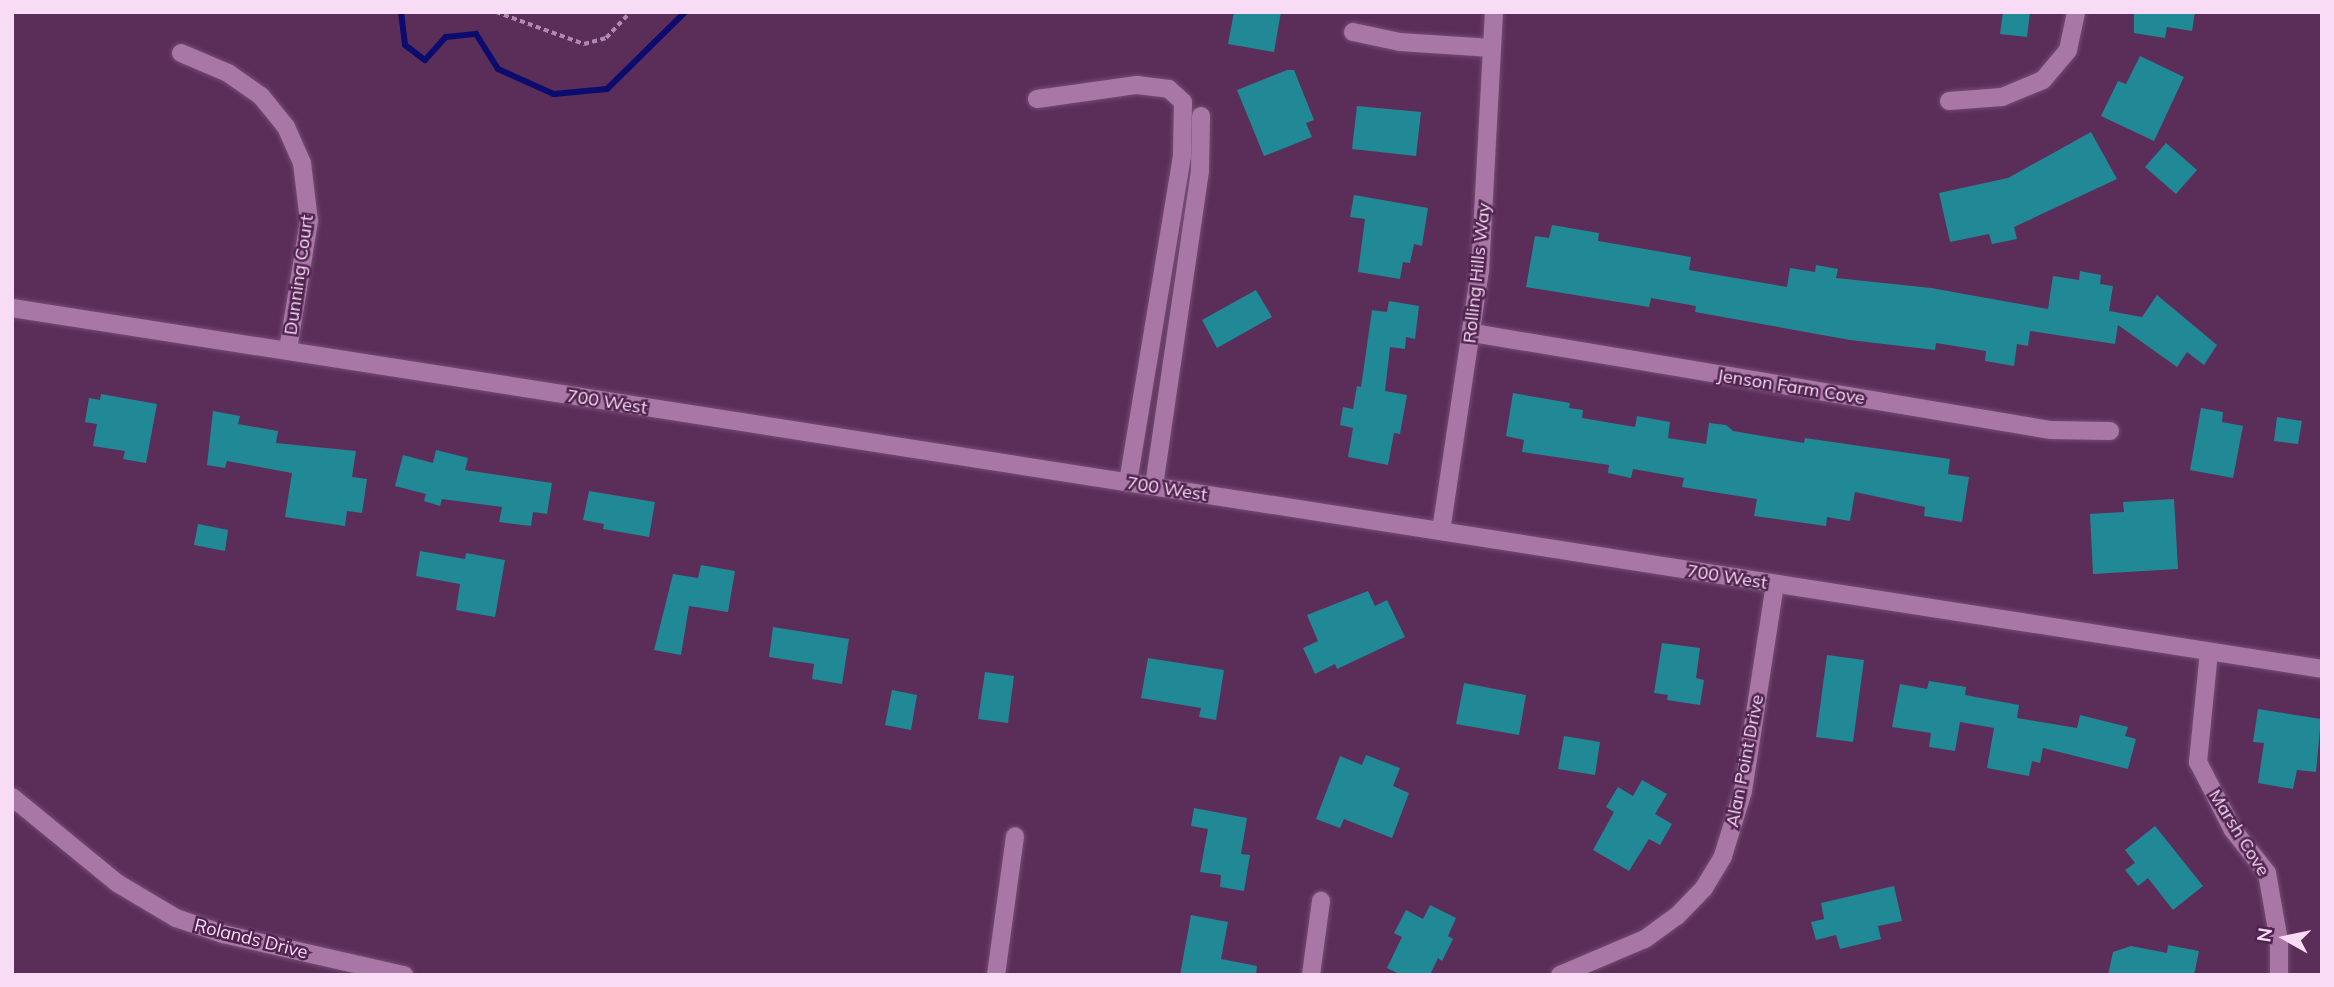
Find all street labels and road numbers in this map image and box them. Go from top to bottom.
street label: Rolling Hills Way [1459,202,1495,344]
street label: Dunning Court [280,214,318,336]
street label: Jenson Farm Cove [1716,365,1866,409]
street label: 700 West [565,385,649,419]
street label: 700 West [1125,472,1209,506]
street label: 700 West [1685,560,1769,594]
street label: Alan Point Drive [1722,693,1768,829]
street label: Marsh Cove [2204,786,2274,880]
street label: Rolands Drive [192,914,310,964]

